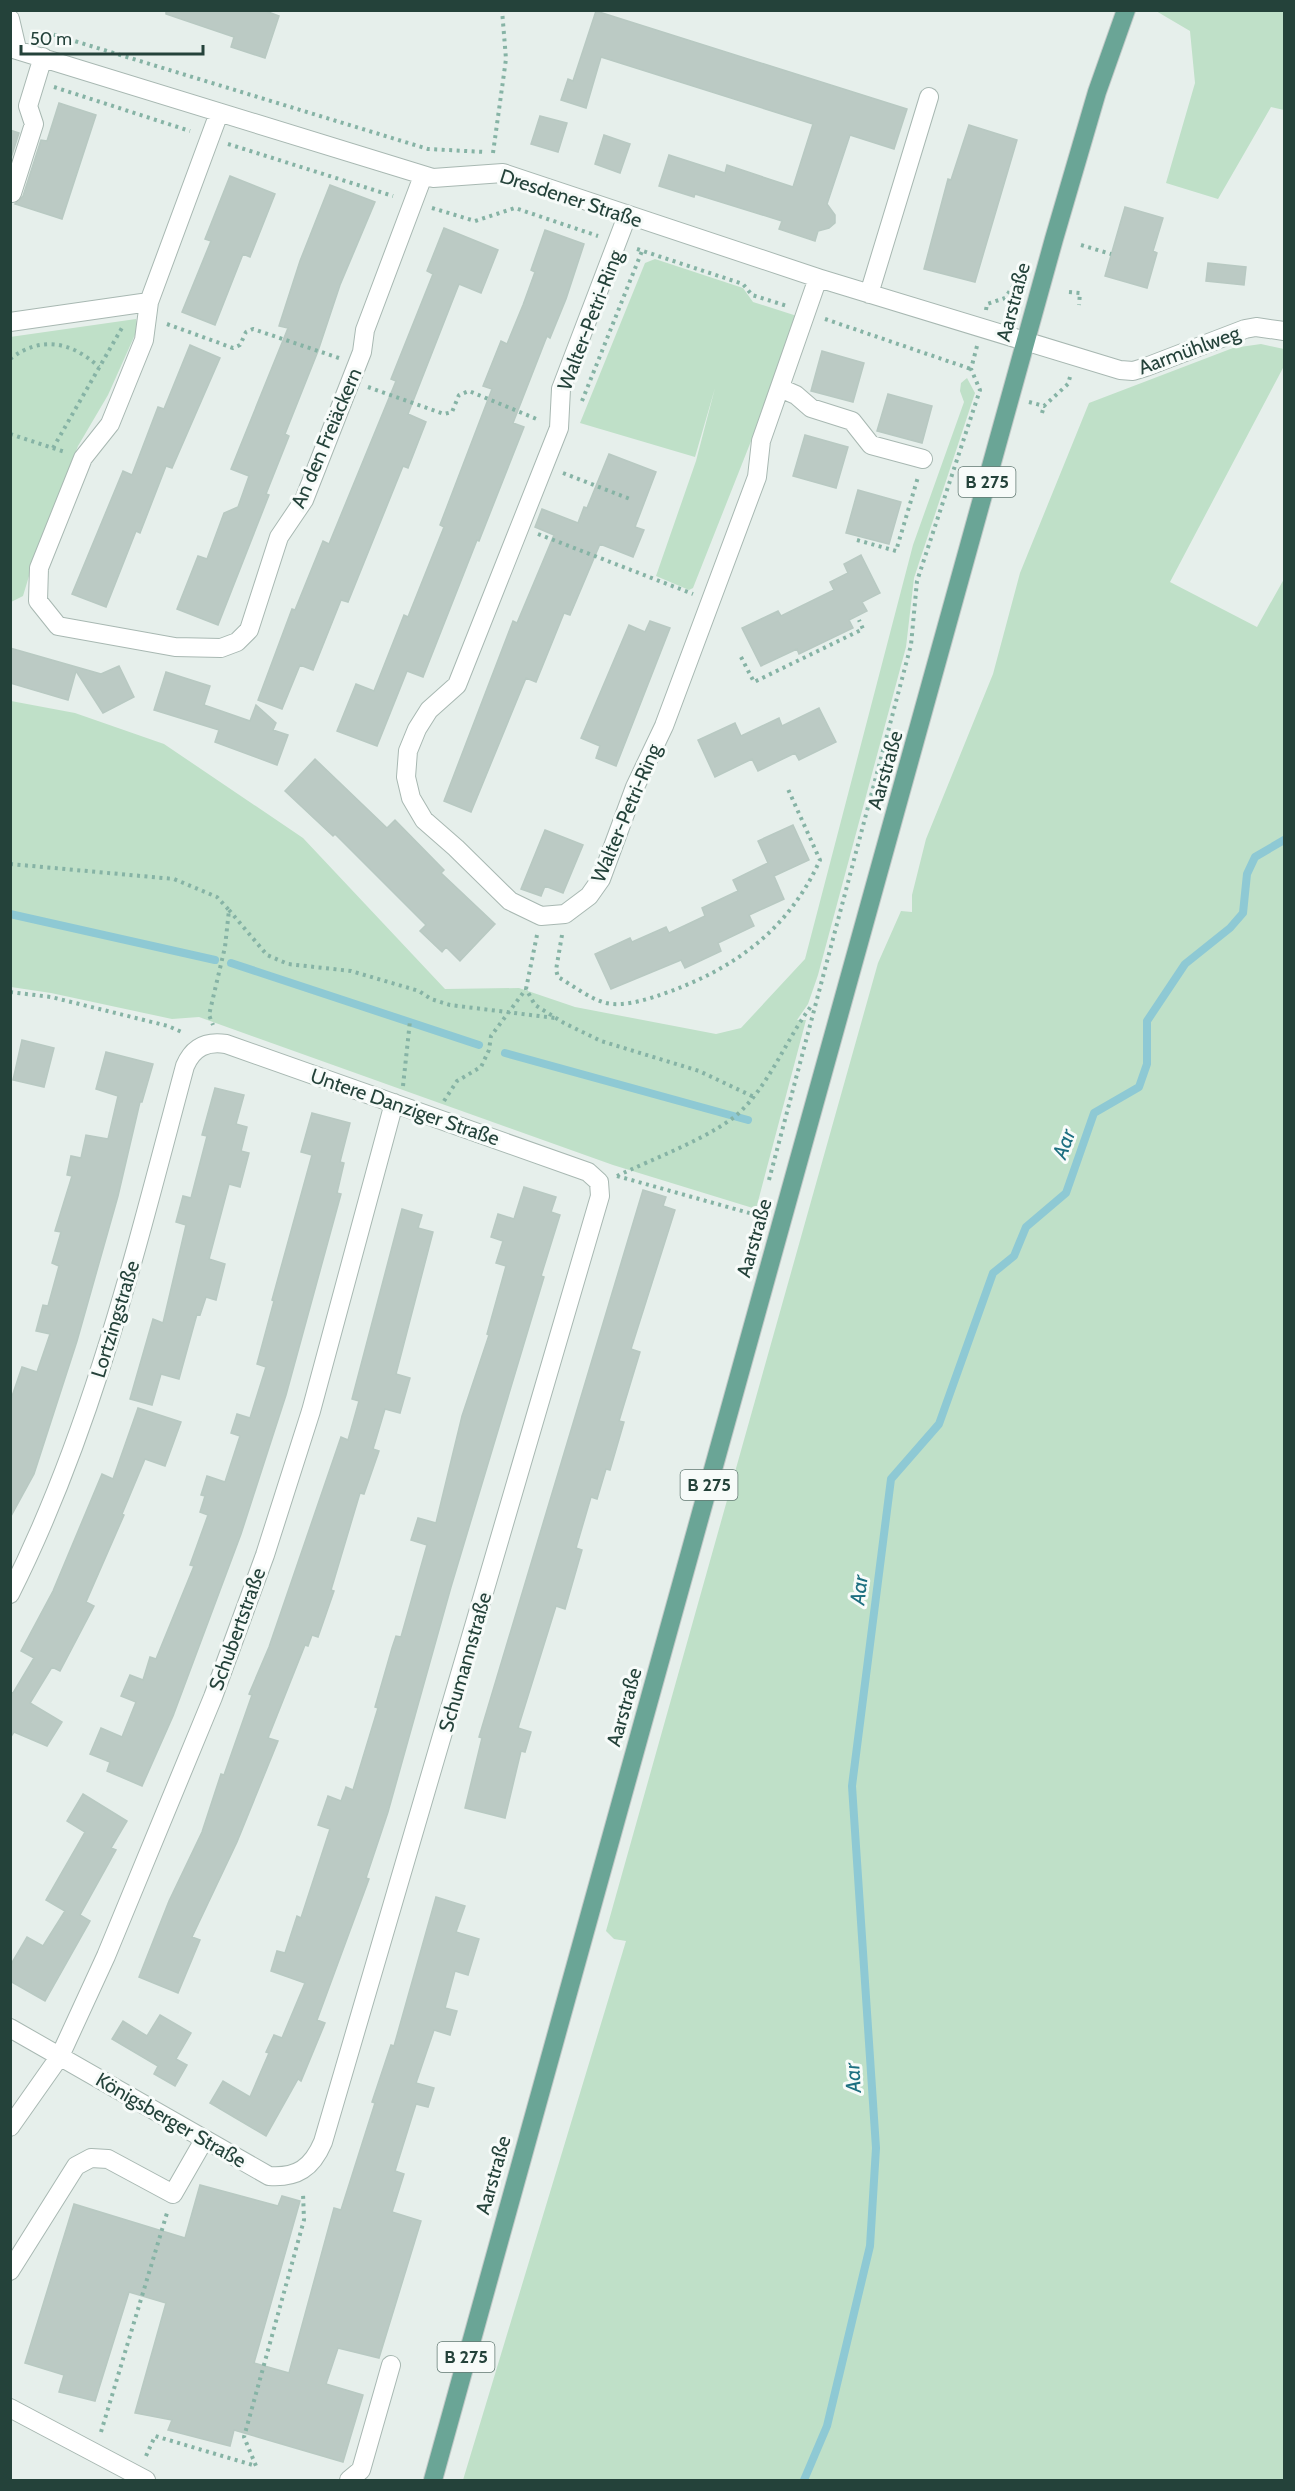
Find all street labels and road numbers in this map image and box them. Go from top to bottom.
street label: Dresdener Straße [497,164,645,232]
street label: Walter-Petri-Ring [552,246,628,393]
street label: Aarstraße [991,260,1035,344]
street label: Aarmühlweg [1135,320,1244,379]
street label: An den Freiäckern [286,364,366,512]
road number: B 275 [958,467,1016,497]
street label: Aarstraße [862,728,908,812]
street label: Walter-Petri-Ring [586,739,666,886]
street label: Untere Danziger Straße [307,1063,503,1151]
street label: Aarstraße [731,1196,777,1280]
street label: Lortzingstraße [86,1258,144,1380]
road number: B 275 [680,1470,738,1500]
street label: Schubertstraße [204,1564,270,1694]
street label: Schumannstraße [434,1589,496,1735]
street label: Aarstraße [601,1665,647,1749]
street label: Königsberger Straße [92,2067,250,2173]
street label: Aarstraße [470,2133,516,2217]
road number: B 275 [438,2342,494,2372]

